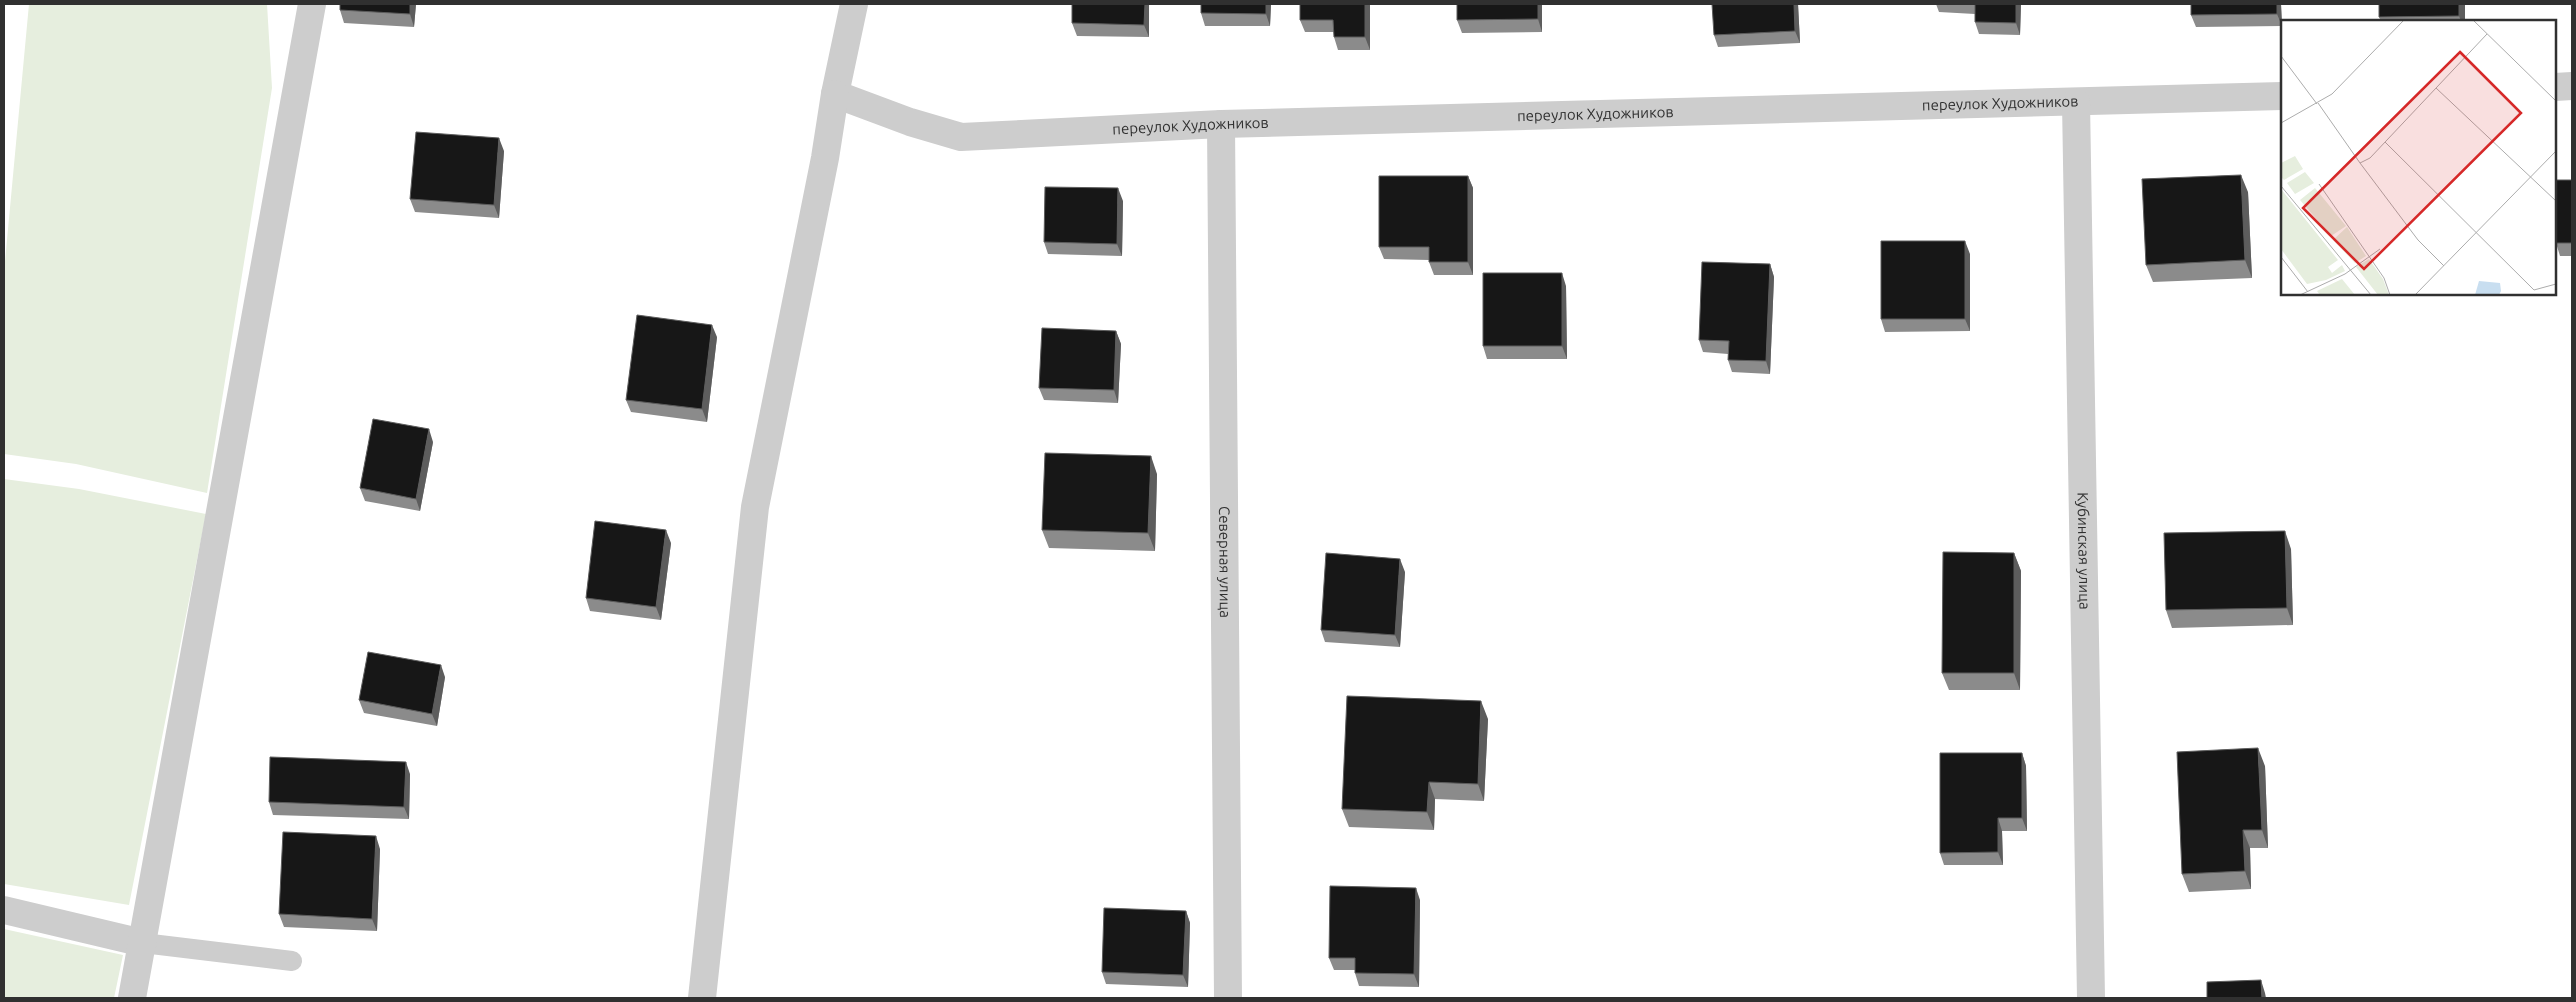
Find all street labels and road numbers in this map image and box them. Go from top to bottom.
street label: переулок Художников [1922,92,2079,113]
street label: переулок Художников [1517,103,1674,124]
street label: переулок Художников [1112,114,1269,137]
street label: Кубинская улица [2075,492,2093,610]
street label: Северная улица [1216,506,1234,618]

